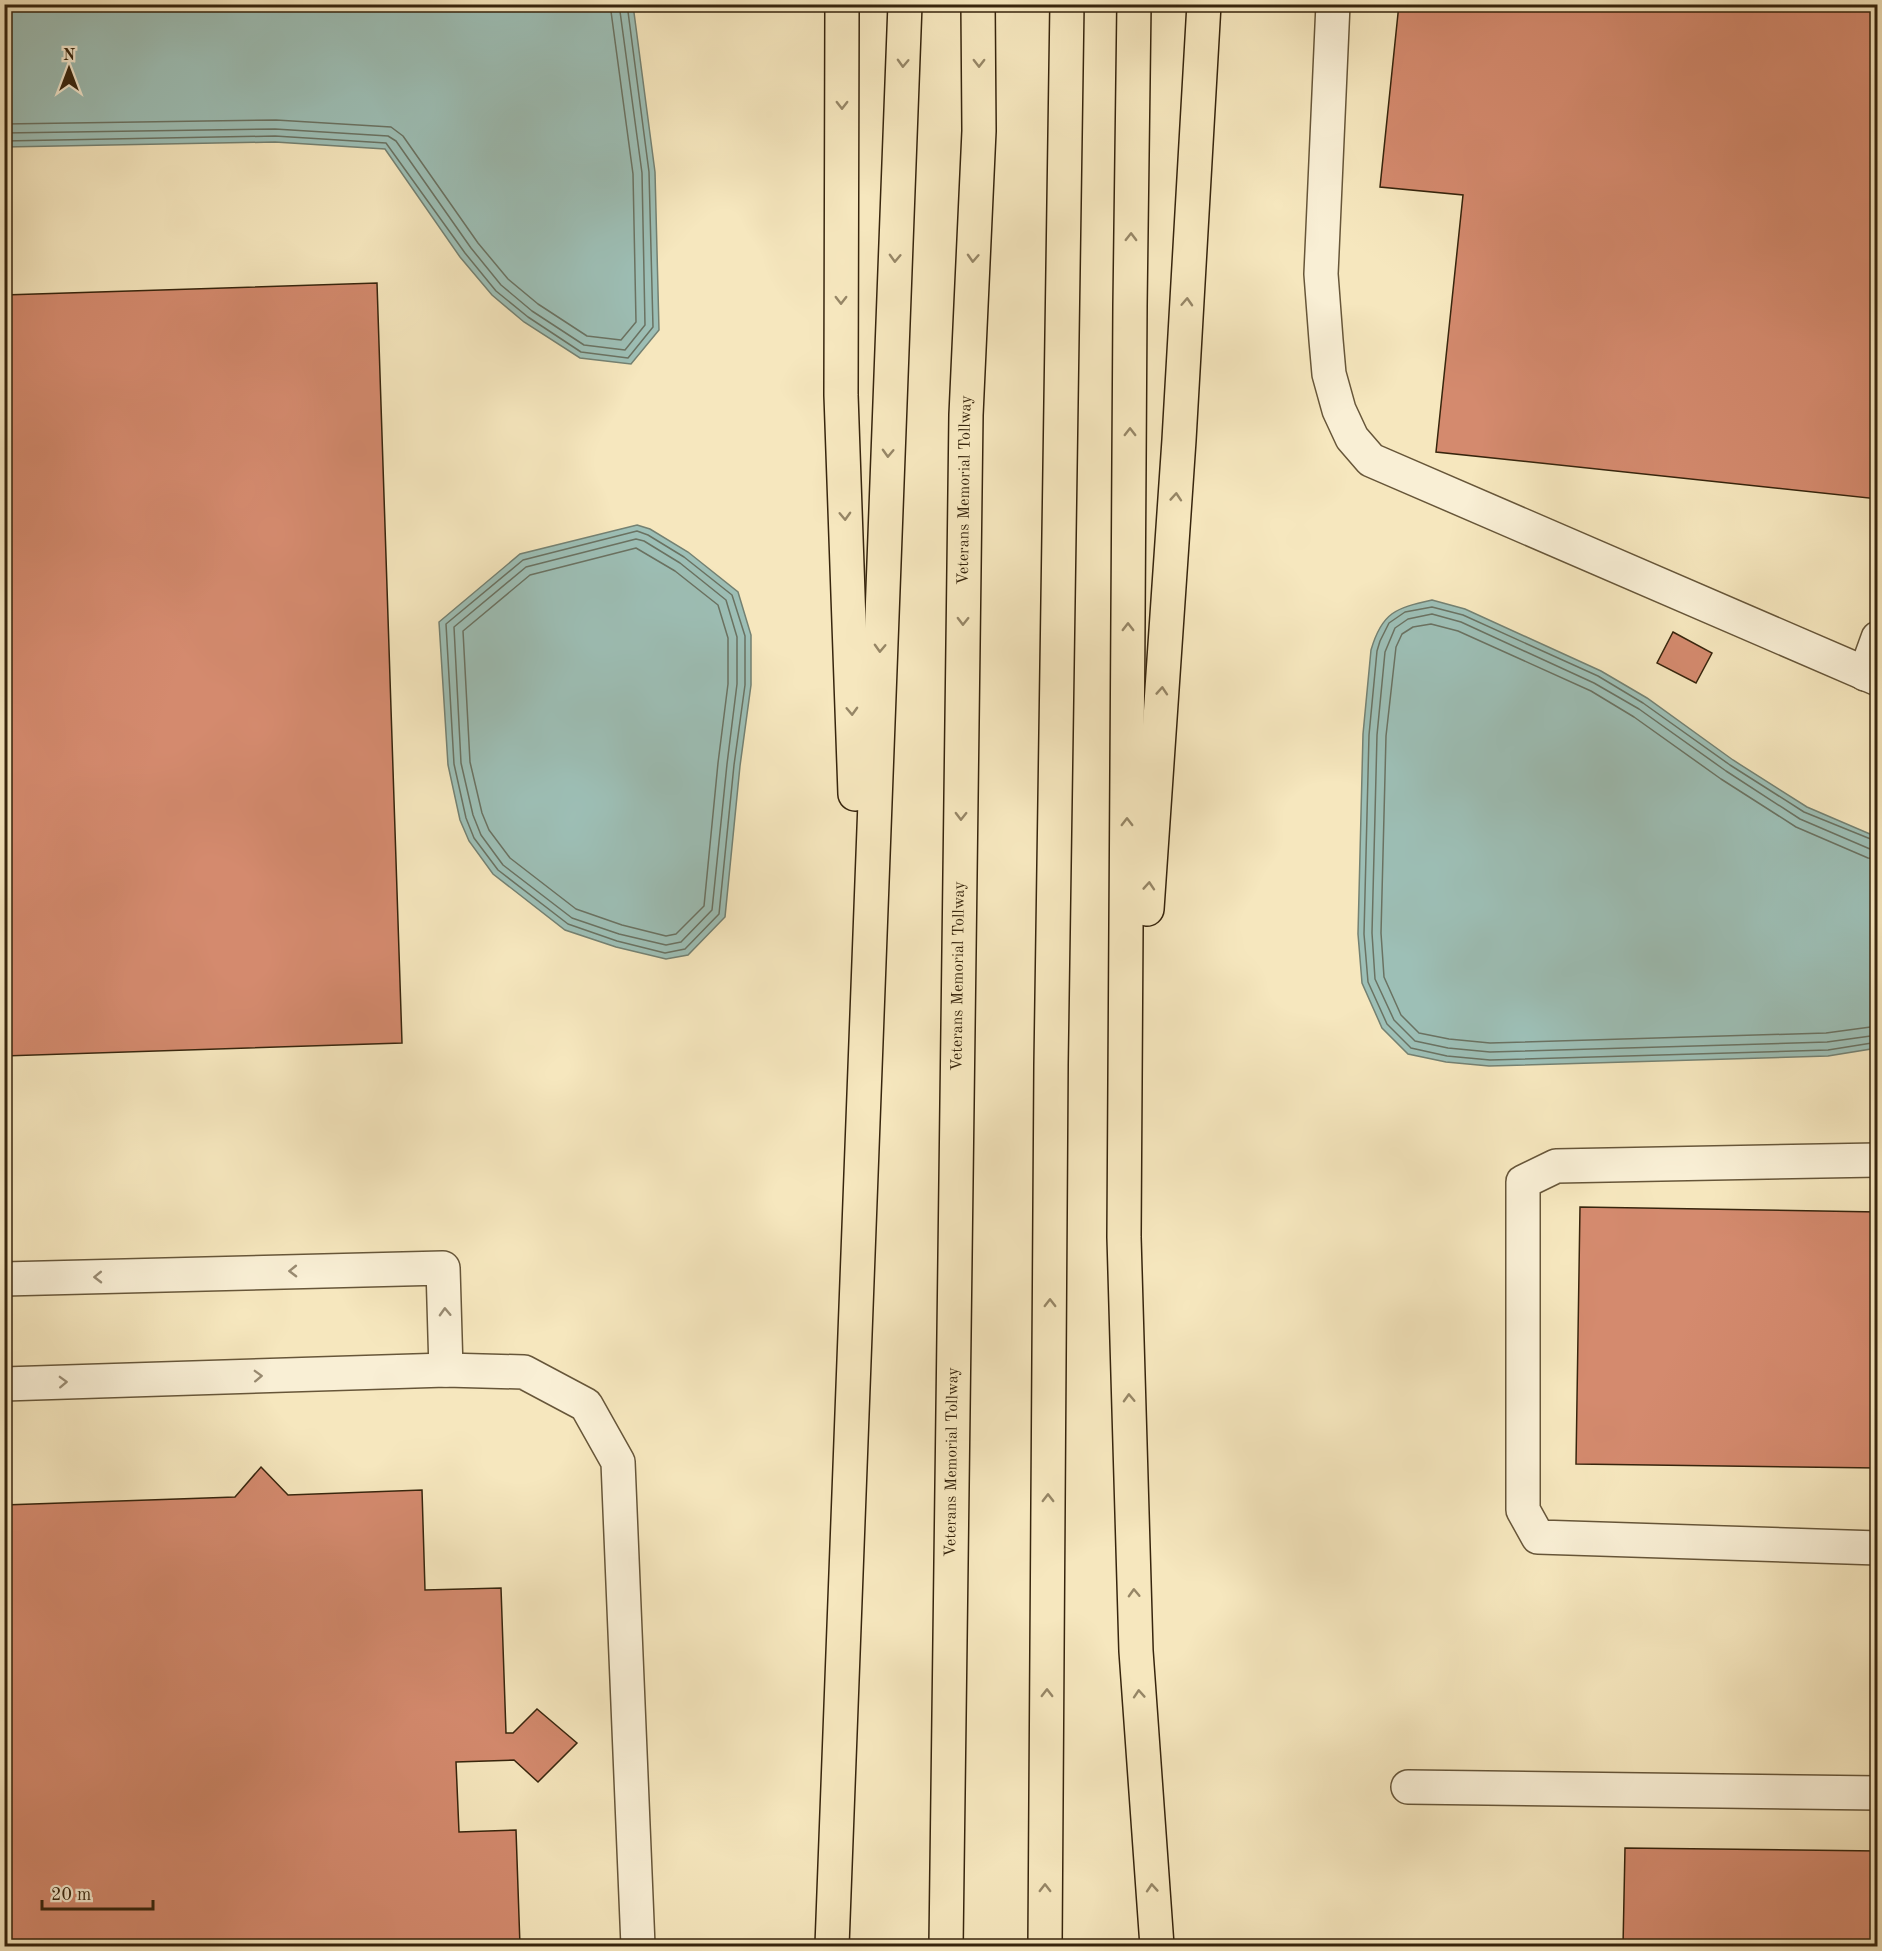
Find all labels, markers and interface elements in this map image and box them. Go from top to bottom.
north arrow [39,39,99,99]
text: N [63,48,76,64]
one-way arrow [896,58,909,67]
one-way arrow [973,58,985,67]
one-way arrow [836,100,848,109]
one-way arrow [1125,232,1137,241]
one-way arrow [889,253,902,262]
one-way arrow [967,253,980,262]
one-way arrow [835,295,847,304]
one-way arrow [1181,298,1194,307]
street label: Veterans Memorial Tollway [956,394,975,585]
one-way arrow [1124,427,1136,436]
one-way arrow [881,448,894,457]
one-way arrow [1169,492,1182,501]
one-way arrow [839,511,852,520]
one-way arrow [957,616,970,625]
one-way arrow [1122,622,1134,631]
one-way arrow [874,643,887,652]
one-way arrow [1155,687,1168,696]
one-way arrow [846,706,858,715]
one-way arrow [955,811,967,820]
one-way arrow [1121,817,1133,826]
street label: Veterans Memorial Tollway [949,881,968,1071]
one-way arrow [1142,881,1155,890]
one-way arrow [288,1265,297,1278]
one-way arrow [93,1270,102,1283]
one-way arrow [1044,1299,1056,1308]
one-way arrow [438,1307,451,1316]
street label: Veterans Memorial Tollway [943,1367,962,1557]
one-way arrow [253,1370,262,1383]
one-way arrow [58,1376,67,1389]
one-way arrow [1123,1393,1135,1402]
one-way arrow [1042,1494,1054,1503]
one-way arrow [1128,1588,1141,1597]
one-way arrow [1040,1689,1053,1698]
one-way arrow [1133,1689,1146,1698]
scale bar [42,1873,153,1911]
one-way arrow [1039,1884,1051,1893]
one-way arrow [1146,1884,1159,1893]
text: 20 m [51,1886,91,1904]

